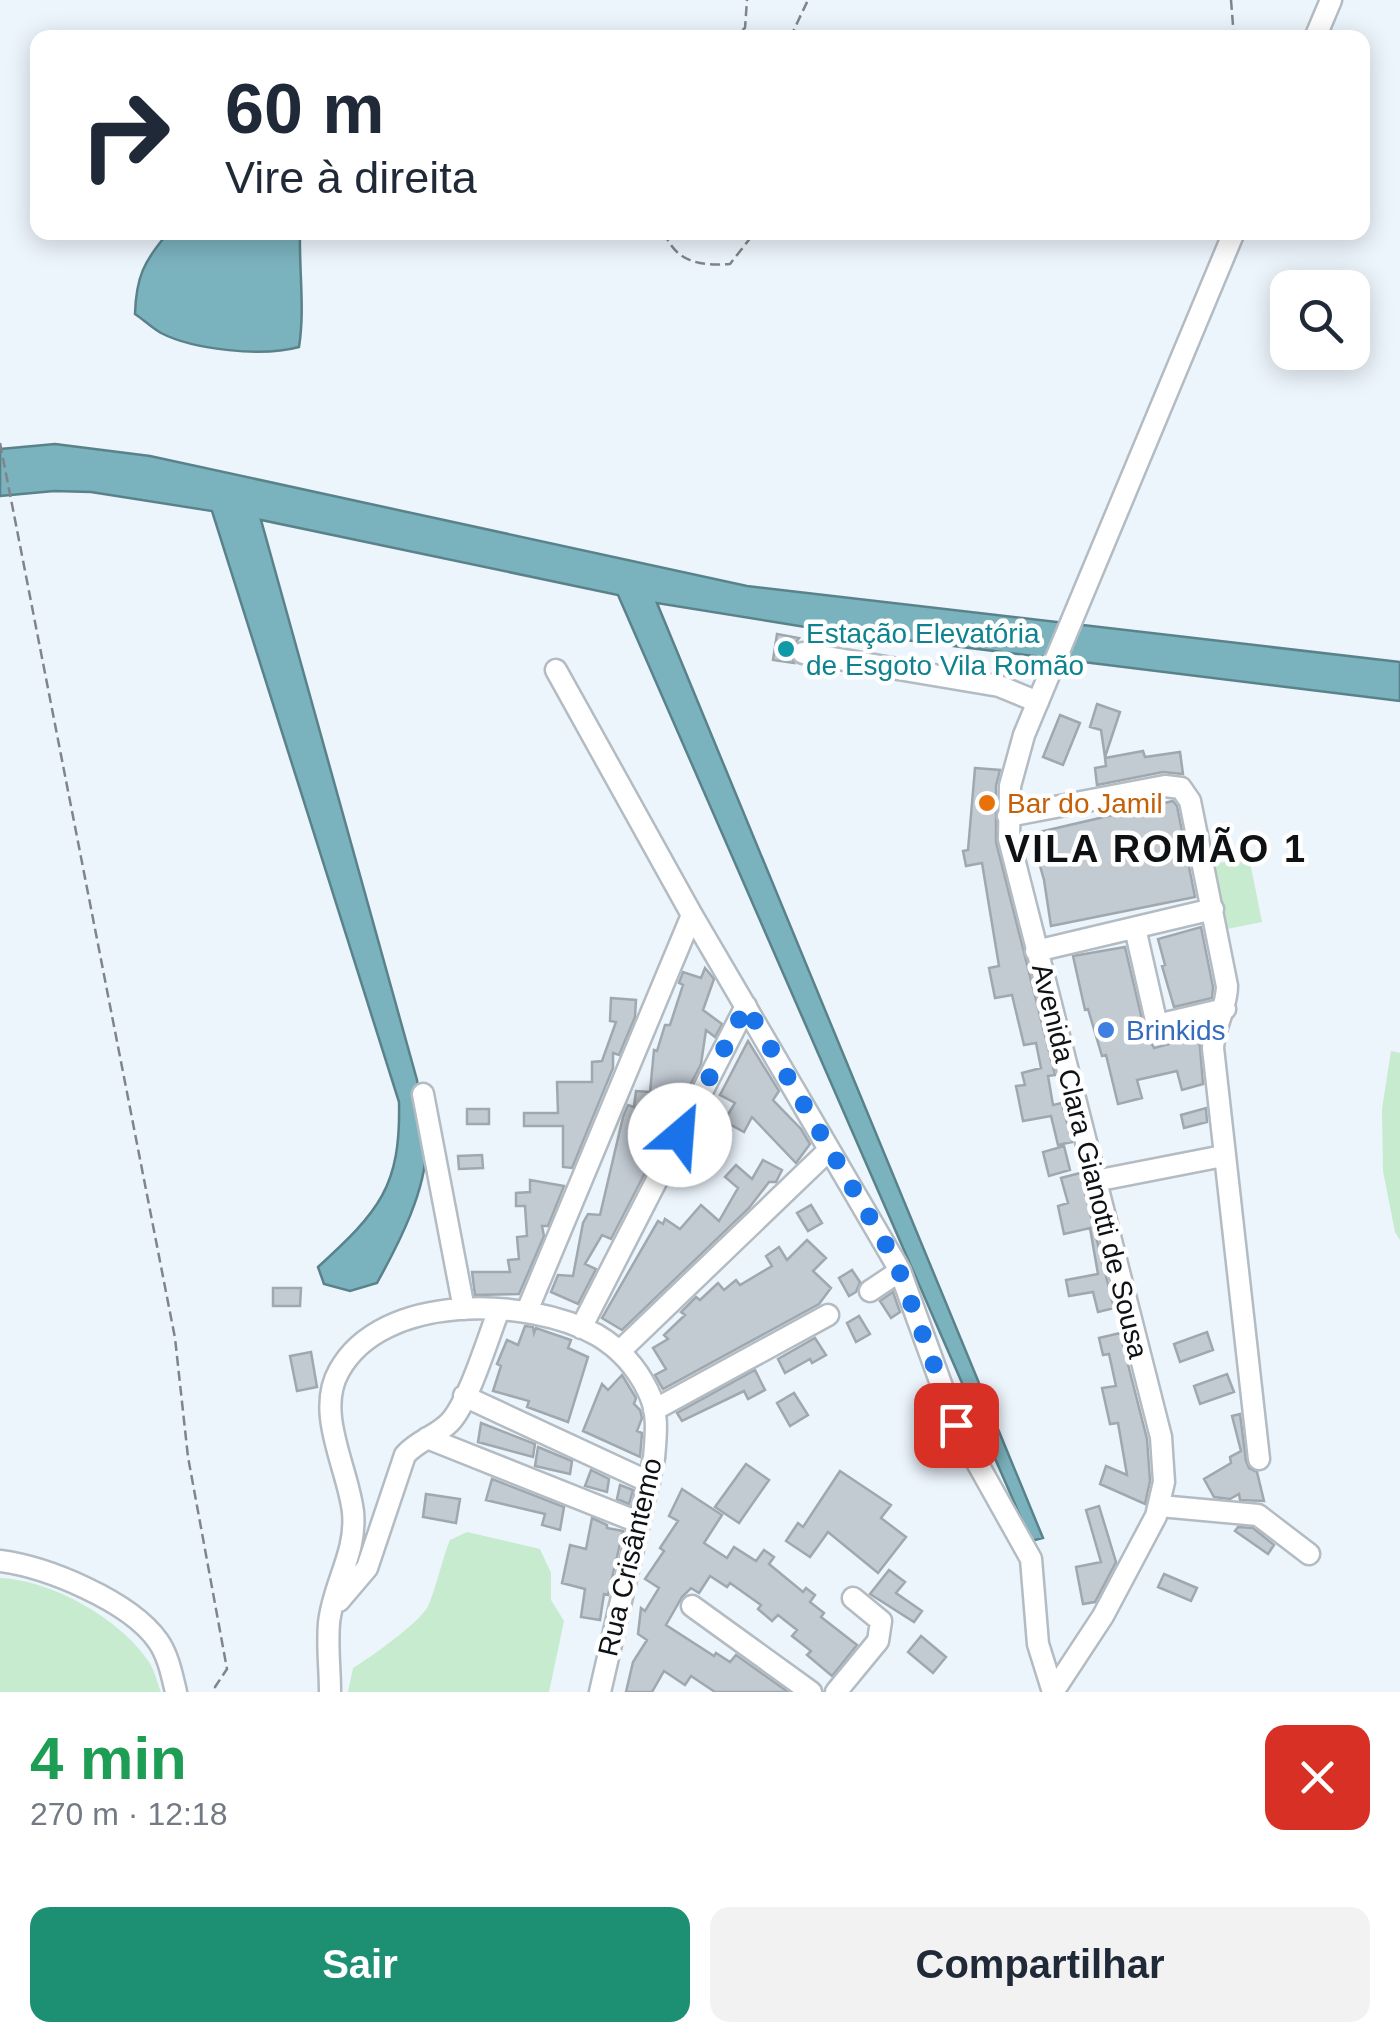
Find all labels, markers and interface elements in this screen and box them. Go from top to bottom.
icon: right [60,70,190,200]
text: 60 m [225,70,385,148]
text: Vire à direita [225,152,477,203]
map controls [1270,270,1370,370]
button: search [1270,270,1370,370]
place label: Estação Elevatória de Esgoto Vila Romão [806,618,1084,681]
marker: Estação Elevatória de Esgoto Vila Romão [775,638,797,660]
place label: Bar do Jamil [1007,788,1163,819]
marker: Bar do Jamil [976,792,998,814]
district label: VILA ROMÃO 1 [1004,827,1308,870]
street label: Avenida Clara Gianotti de Sousa [1026,960,1154,1362]
place label: Brinkids [1126,1015,1226,1046]
marker: Brinkids [1095,1019,1117,1041]
position arrow [628,1083,732,1187]
pin [914,1383,999,1468]
icon: arrive [929,1398,984,1453]
street label: Rua Crisântemo [592,1455,668,1659]
text: 4 min [30,1725,187,1792]
button: close [1265,1725,1370,1830]
text: 270 m · 12:18 [30,1796,227,1832]
button: Sair [30,1907,690,2022]
button: Compartilhar [710,1907,1370,2022]

